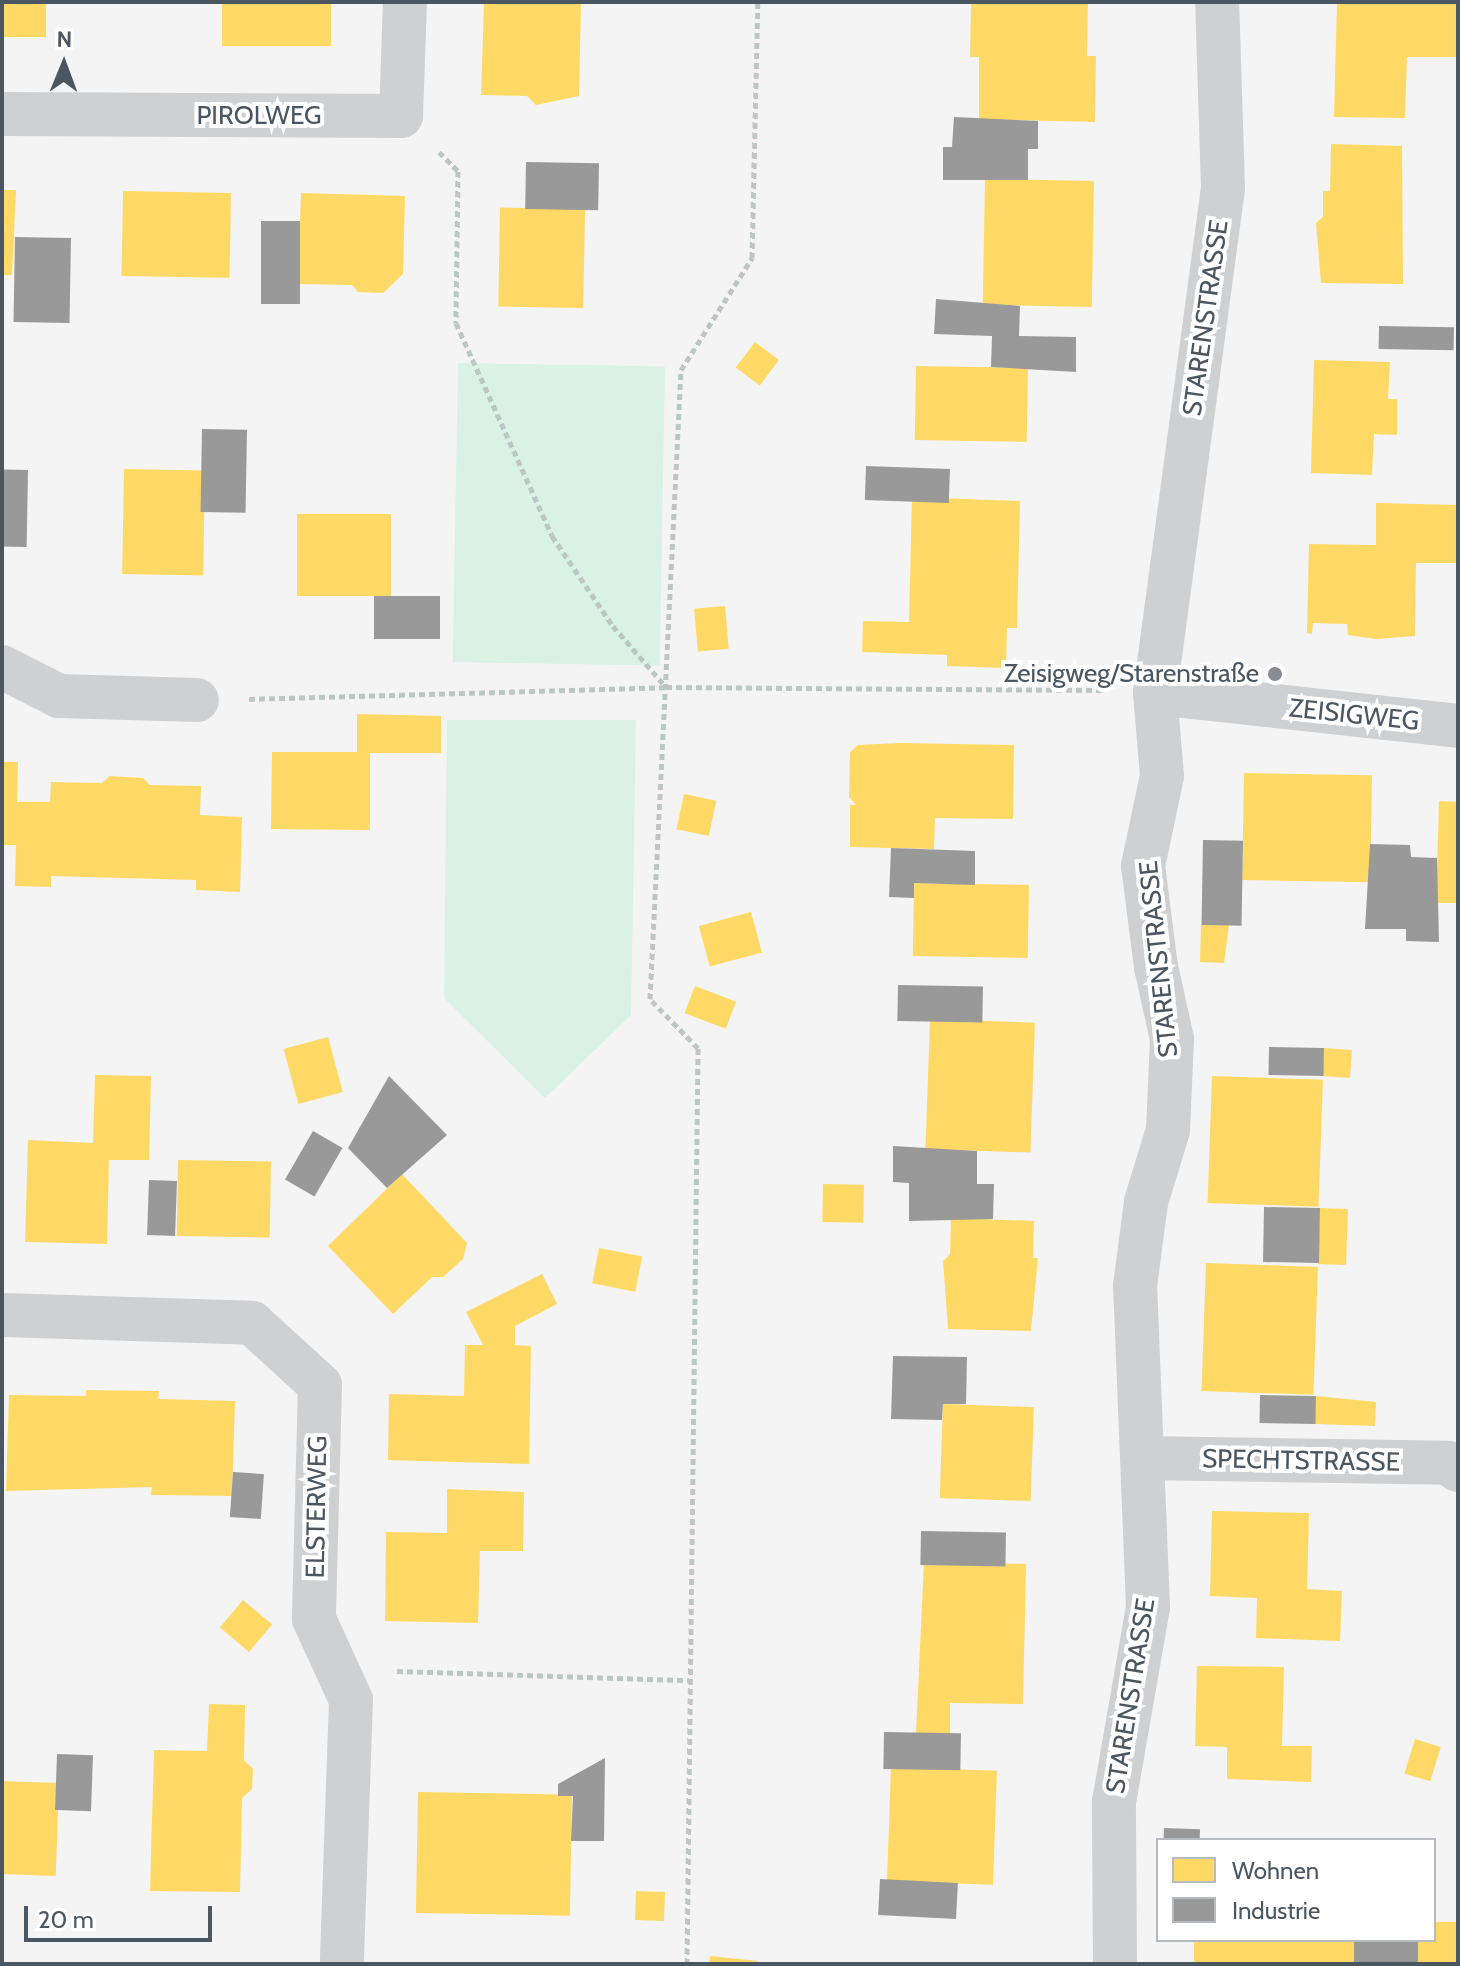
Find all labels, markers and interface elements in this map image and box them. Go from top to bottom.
north arrow [24,24,104,104]
text: N [56,26,72,53]
street label: PIROLWEG [196,100,322,132]
street label: STARENSTRASSE [1177,218,1235,418]
place label: Zeisigweg/Starenstraße [1004,658,1259,690]
marker: Zeisigweg/Starenstraße [1266,665,1284,683]
street label: ZEISIGWEG [1287,693,1421,737]
street label: STARENSTRASSE [1133,859,1185,1059]
street label: ELSTERWEG [300,1435,334,1579]
street label: SPECHTSTRASSE [1202,1444,1400,1478]
street label: STARENSTRASSE [1100,1596,1162,1796]
legend [1156,1838,1436,1942]
text: Wohnen [1232,1856,1319,1885]
scale bar [28,1890,216,1940]
text: Industrie [1232,1896,1320,1925]
text: 20 m [38,1905,94,1934]

